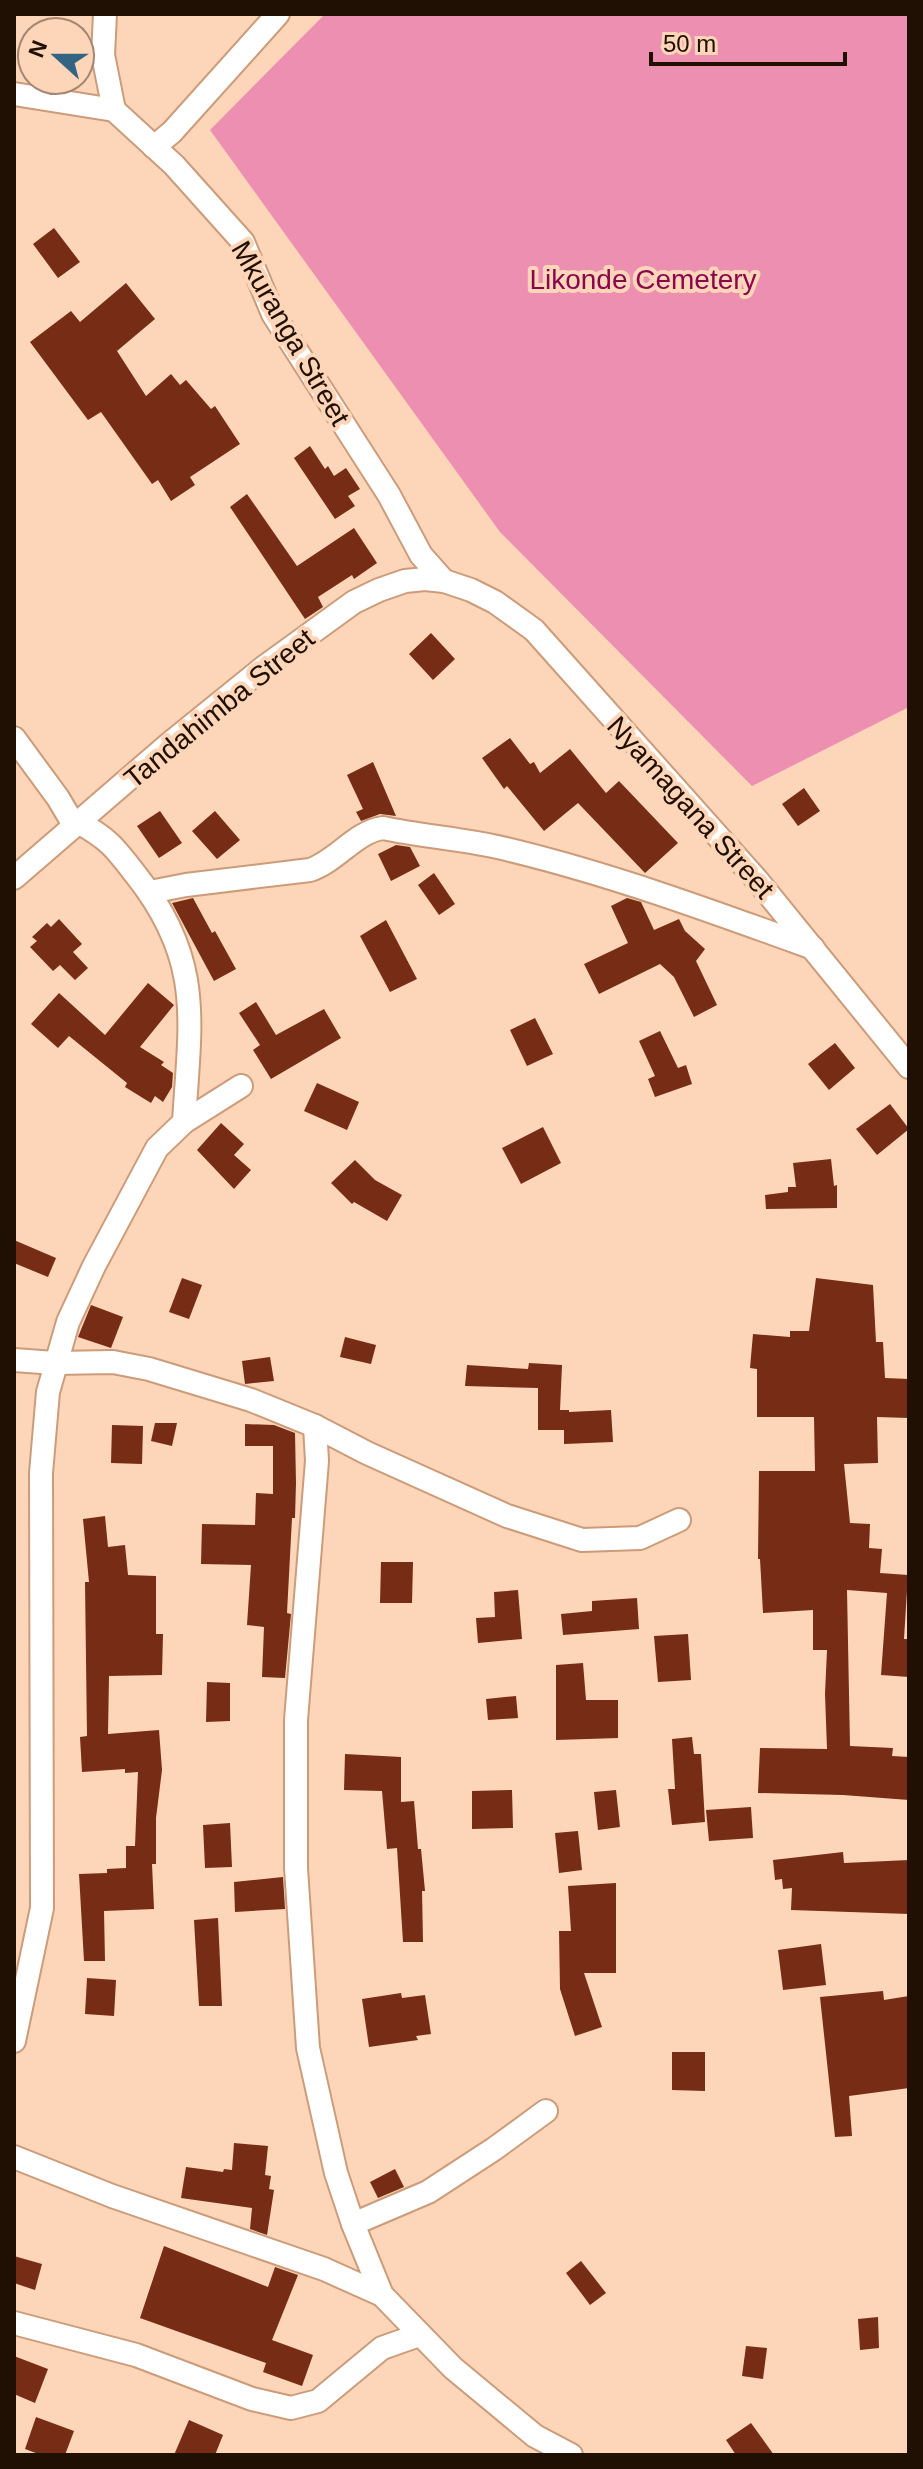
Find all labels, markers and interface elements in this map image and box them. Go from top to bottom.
north arrow [16,16,96,96]
scale bar [651,16,845,66]
text: 50 m [663,30,716,57]
text: N [23,37,52,61]
street label: Mkuranga Street [225,236,356,431]
park label: Likonde Cemetery [529,264,757,295]
street label: Tandahimba Street [118,622,321,794]
street label: Nyamagana Street [601,710,780,905]

